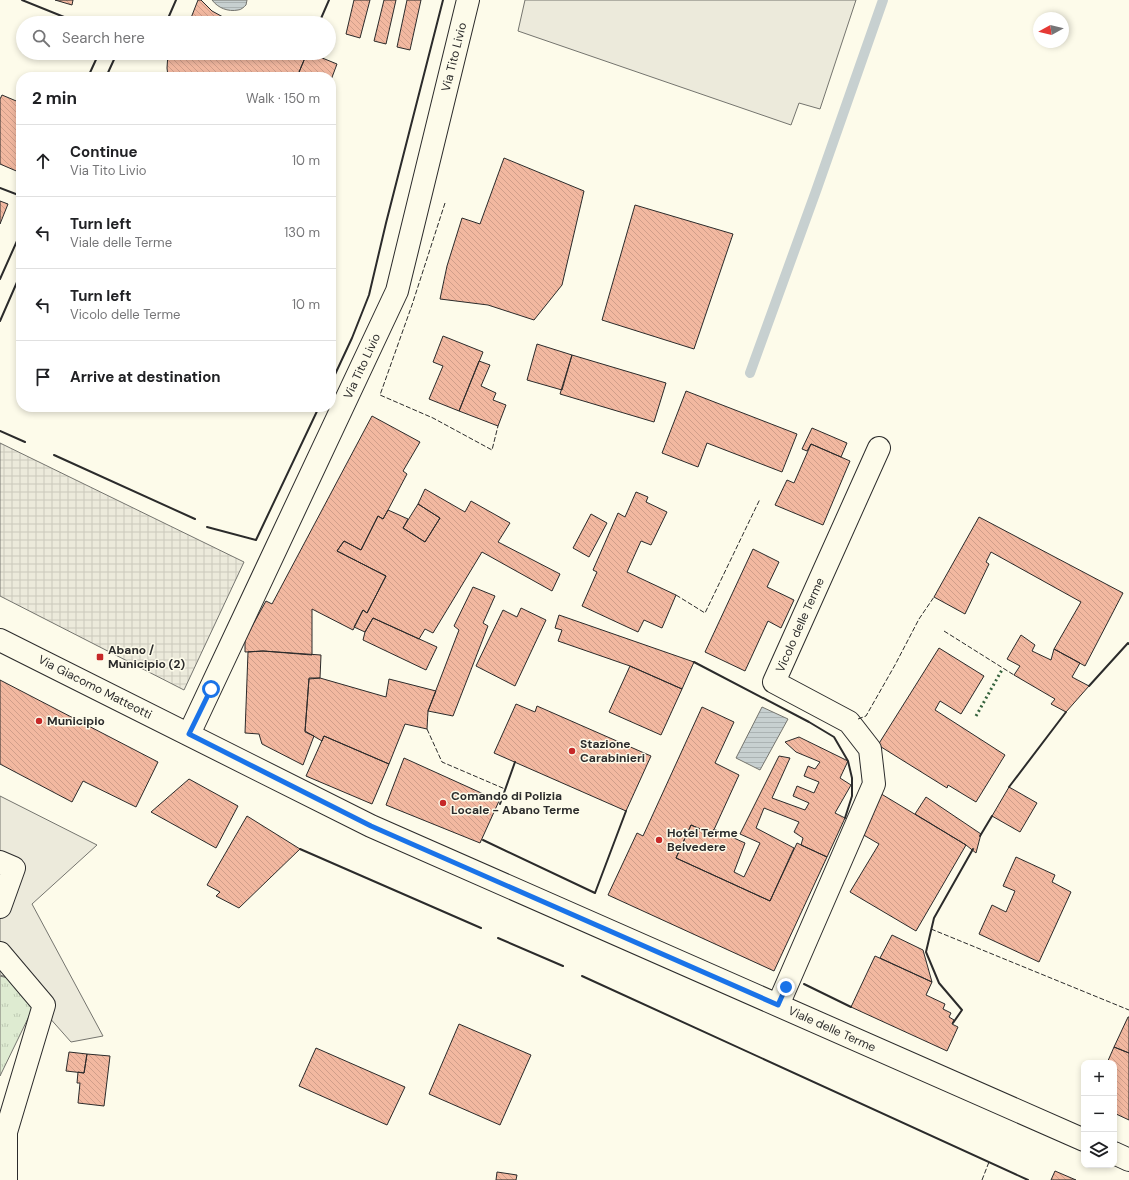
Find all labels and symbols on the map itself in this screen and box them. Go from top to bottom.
north arrow [1033,12,1069,48]
street label: Via Tito Livio [438,21,470,93]
street label: Via Tito Livio [340,331,384,401]
street label: Vicolo delle Terme [772,575,828,675]
place label: Abano / Municipio (2) [108,642,185,672]
street label: Via Giacomo Matteotti [35,651,155,723]
marker: Abano / Municipio (2) [95,652,105,662]
route start [202,680,220,698]
place label: Municipio [47,713,105,729]
marker: Municipio [34,716,44,726]
place label: Stazione Carabinieri [580,736,645,766]
marker: Stazione Carabinieri [567,746,577,756]
place label: Comando di Polizia Locale - Abano Terme [451,788,580,818]
marker: Comando di Polizia Locale - Abano Terme [438,798,448,808]
place label: Hotel Terme Belvedere [667,825,738,855]
marker: Hotel Terme Belvedere [654,835,664,845]
route end [777,978,795,996]
street label: Viale delle Terme [786,1003,878,1056]

